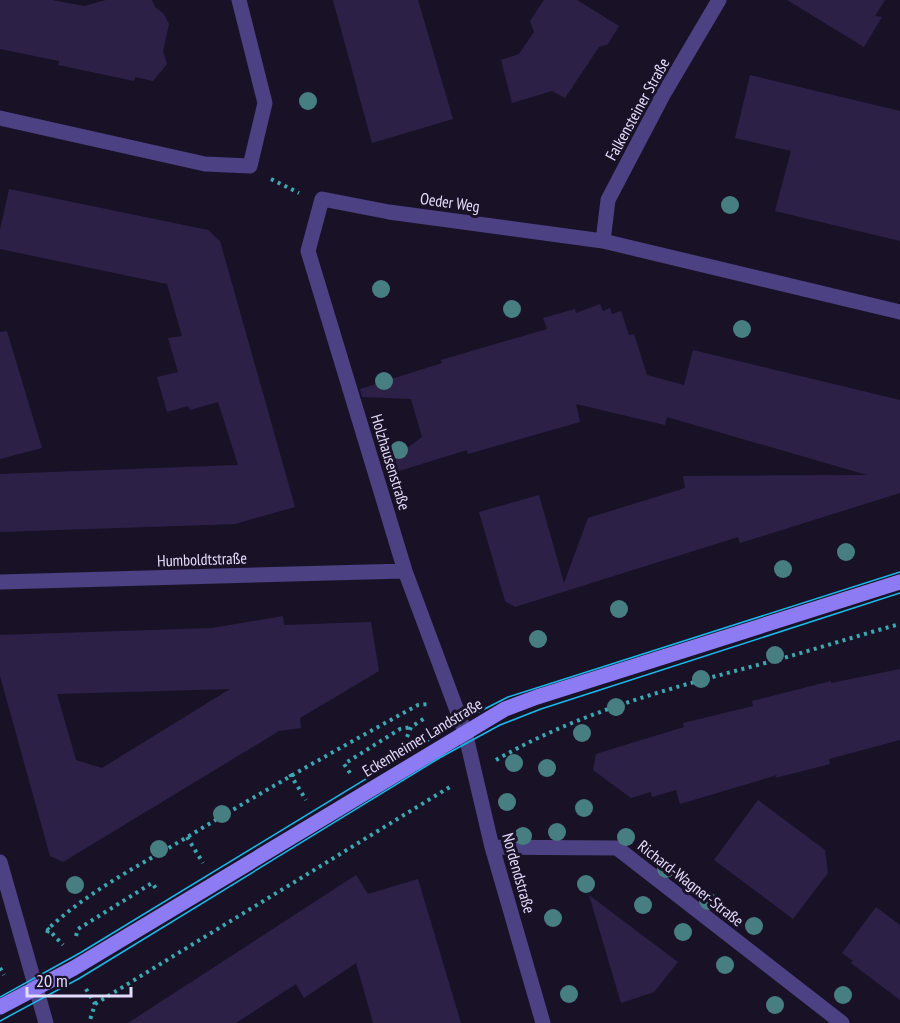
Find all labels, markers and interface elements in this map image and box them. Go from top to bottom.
street label: Falkensteiner Straße [601,54,673,164]
street label: Oeder Weg [419,188,481,216]
street label: Holzhausenstraße [367,412,415,512]
street label: Humboldtstraße [157,547,247,571]
street label: Eckenheimer Landstraße [359,693,485,781]
street label: Nordendstraße [498,831,540,915]
street label: Richard-Wagner-Straße [634,835,748,931]
scale bar [27,960,130,998]
text: 20 m [36,969,68,992]

